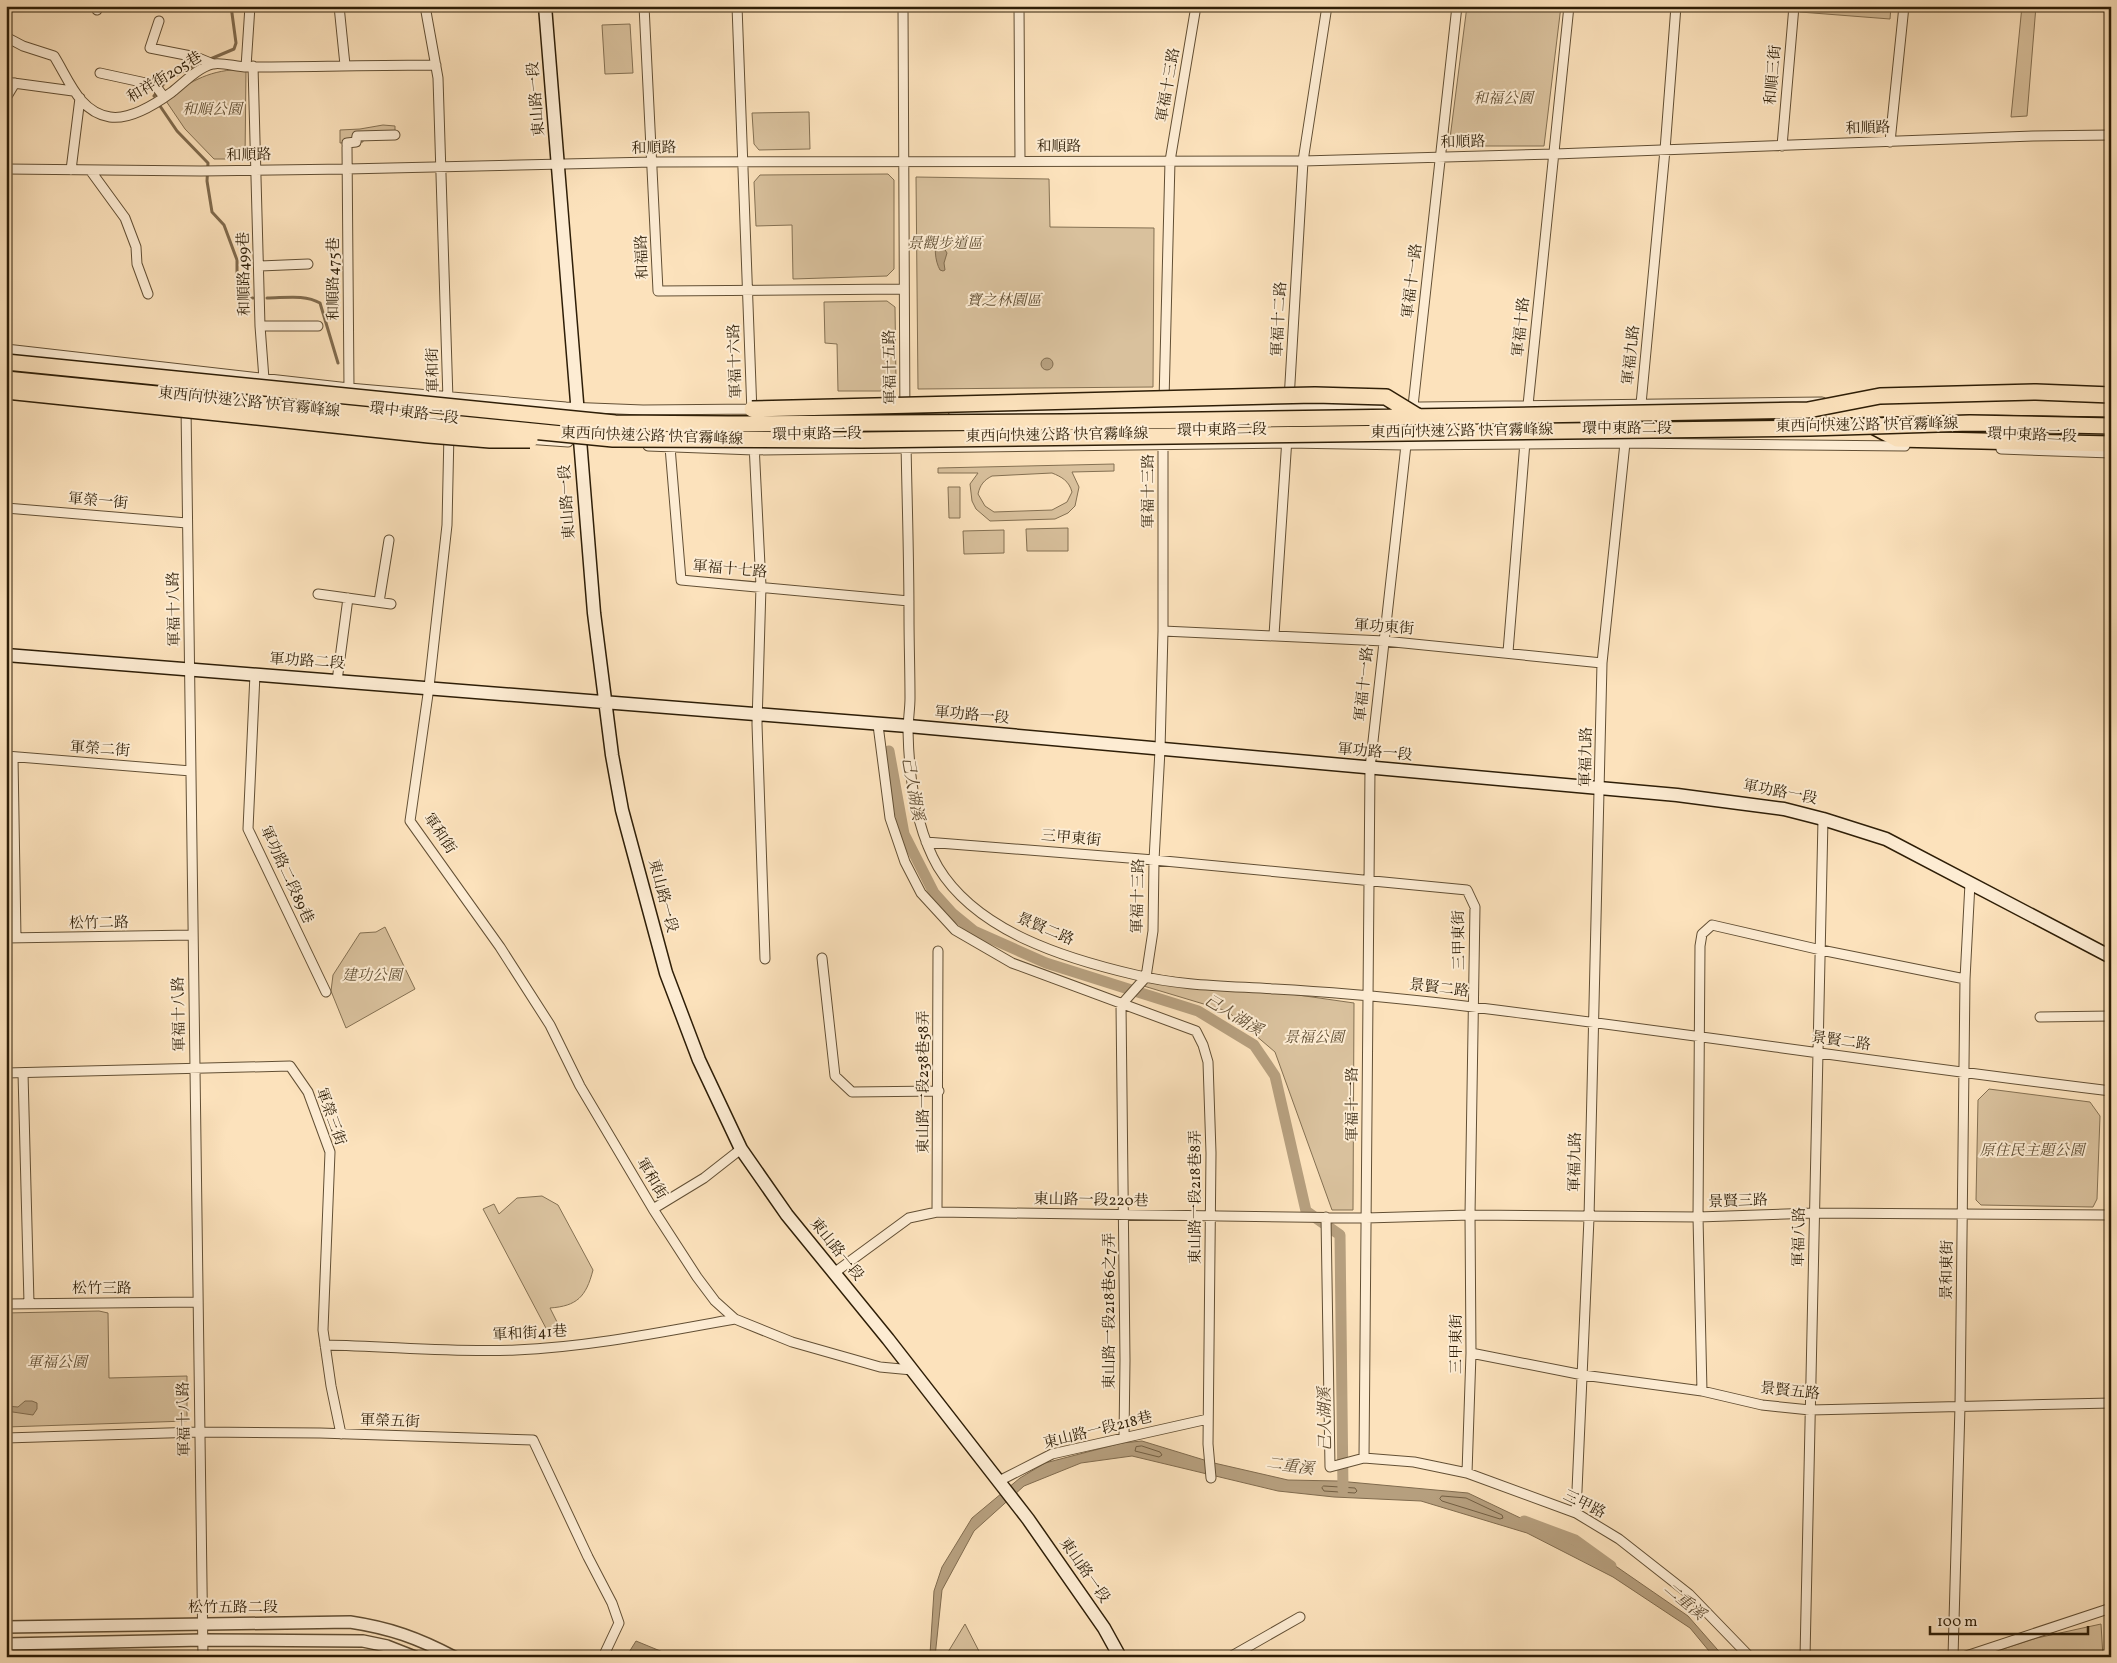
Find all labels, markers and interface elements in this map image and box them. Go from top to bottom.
street label: 和順三街 [1761,44,1787,106]
street label: 軍福十三路 [1152,46,1186,124]
street label: 和祥街205巷 [124,47,206,109]
street label: 東山路一段 [523,61,551,137]
park label: 和福公園 [1473,89,1535,110]
park label: 和順公園 [182,100,244,121]
street label: 和順路 [1845,118,1891,140]
street label: 和順路 [1440,132,1486,154]
street label: 和順路 [1036,137,1082,158]
street label: 和順路 [631,138,677,160]
street label: 和順路 [226,145,272,167]
street label: 和順路499巷 [234,232,256,316]
street label: 和福路 [632,234,654,280]
park label: 景觀步道區 [907,234,984,255]
street label: 和順路475巷 [324,237,345,321]
street label: 軍福十一路 [1398,242,1428,320]
street label: 軍福十二路 [1268,281,1292,357]
park label: 寶之林園區 [966,291,1043,312]
street label: 軍福十路 [1508,296,1536,358]
street label: 軍福十六路 [724,323,748,399]
street label: 軍福九路 [1618,324,1646,386]
street label: 軍福十五路 [880,329,902,405]
street label: 軍和街 [423,347,445,393]
street label: 東西向快速公路 快官霧峰線 [157,383,341,423]
street label: 環中東路二段 [368,398,460,430]
street label: 東西向快速公路 快官霧峰線 [1775,414,1959,438]
street label: 環中東路二段 [1582,419,1672,440]
street label: 環中東路二段 [1177,420,1267,442]
street label: 東西向快速公路 快官霧峰線 [1370,420,1554,444]
street label: 東西向快速公路 快官霧峰線 [560,423,744,451]
street label: 環中東路二段 [772,424,862,446]
street label: 東西向快速公路 快官霧峰線 [965,424,1149,448]
street label: 環中東路二段 [1987,424,2077,448]
street label: 軍福十三路 [1139,453,1160,529]
street label: 東山路一段 [555,464,581,540]
street label: 軍榮一街 [67,489,129,515]
street label: 軍福十七路 [692,556,768,584]
street label: 軍福十八路 [164,571,186,647]
street label: 軍功東街 [1353,615,1415,641]
street label: 軍福十一路 [1351,646,1379,722]
street label: 軍功路二段 [269,649,345,675]
street label: 軍功路一段 [934,702,1010,730]
street label: 軍福九路 [1576,727,1598,787]
street label: 軍榮二街 [69,737,131,763]
street label: 軍功路一段 [1337,739,1413,767]
water label: 己人湖溪 [896,756,929,824]
street label: 軍功路一段 [1741,776,1819,810]
street label: 軍和街 [418,809,460,859]
street label: 軍功路二段89巷 [254,823,318,927]
street label: 三甲東街 [1040,826,1102,852]
street label: 東山路一段 [642,857,682,935]
street label: 軍福十三路 [1128,858,1150,934]
street label: 景賢二路 [1013,909,1077,951]
street label: 三甲東街 [1449,910,1471,970]
street label: 松竹二路 [69,913,129,935]
park label: 建功公園 [342,966,404,987]
street label: 景賢二路 [1408,975,1470,1003]
street label: 軍福十八路 [169,976,191,1052]
water label: 己人湖溪 [1200,990,1268,1043]
street label: 東山路一段238巷58弄 [914,1011,935,1153]
street label: 景賢二路 [1810,1027,1872,1057]
park label: 景福公園 [1284,1028,1346,1049]
street label: 軍福十一路 [1343,1066,1364,1142]
street label: 軍榮三街 [310,1085,350,1149]
street label: 東山路一段218巷8弄 [1186,1130,1207,1264]
street label: 軍福九路 [1565,1132,1587,1192]
park label: 原住民主題公園 [1979,1141,2086,1162]
street label: 軍和街 [630,1154,672,1204]
street label: 東山路一段220巷 [1033,1189,1149,1213]
street label: 景賢三路 [1708,1190,1768,1214]
street label: 軍福八路 [1789,1207,1811,1267]
street label: 東山路一段 [804,1214,868,1286]
street label: 東山路一段218巷6之7弄 [1100,1233,1121,1389]
street label: 景和東街 [1937,1240,1959,1300]
street label: 松竹三路 [72,1279,132,1300]
street label: 三甲東街 [1447,1314,1468,1374]
street label: 軍和街41巷 [492,1322,568,1346]
park label: 軍福公園 [27,1353,89,1374]
street label: 景賢五路 [1759,1378,1821,1406]
street label: 軍福十八路 [174,1381,196,1457]
water label: 己人湖溪 [1314,1385,1338,1451]
street label: 東山路一段218巷 [1041,1407,1155,1455]
street label: 軍榮五街 [360,1410,420,1434]
water label: 二重溪 [1265,1453,1317,1482]
street label: 三甲路 [1559,1486,1609,1524]
street label: 東山路一段 [1054,1534,1114,1608]
water label: 二重溪 [1659,1578,1711,1627]
street label: 松竹五路二段 [188,1598,278,1619]
scale bar [1930,1603,2087,1635]
text: 100 m [1937,1612,1977,1633]

